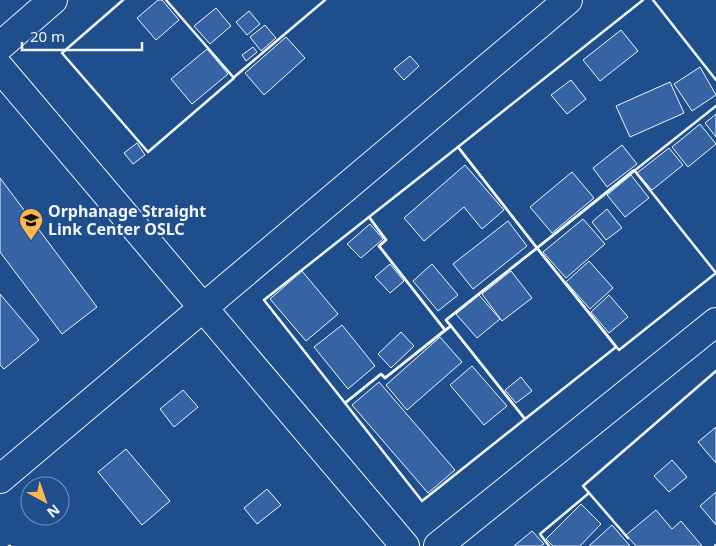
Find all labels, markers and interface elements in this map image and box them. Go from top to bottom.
scale bar [22,20,142,52]
text: 20 m [30,26,65,46]
place label: Orphanage Straight Link Center OSLC [48,200,206,240]
school or university icon: Orphanage Straight Link Center OSLC [18,207,44,241]
north arrow [20,476,70,526]
text: N [43,500,64,522]

